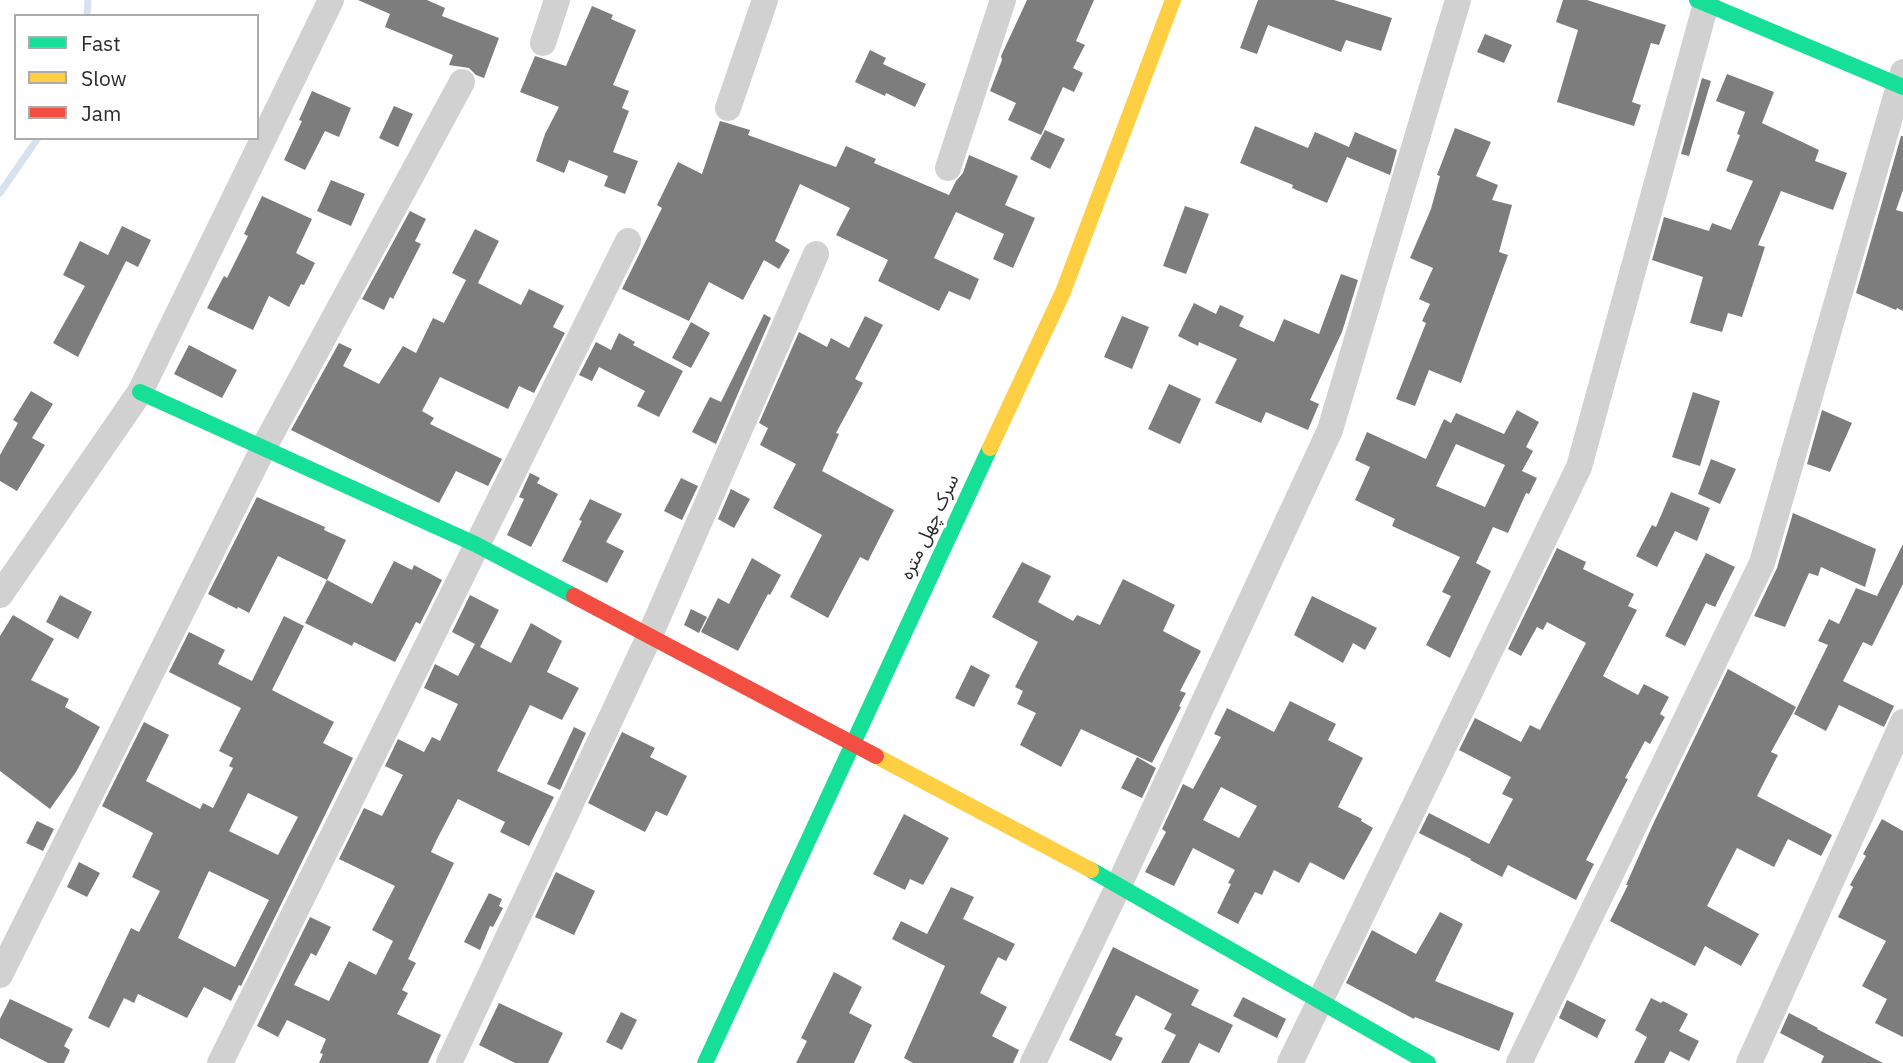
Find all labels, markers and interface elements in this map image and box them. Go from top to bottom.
legend [14,14,259,140]
text: Fast [81,29,121,57]
text: Slow [81,64,127,92]
text: Jam [81,99,121,127]
street label: سرک چهل متره [896,471,964,583]

